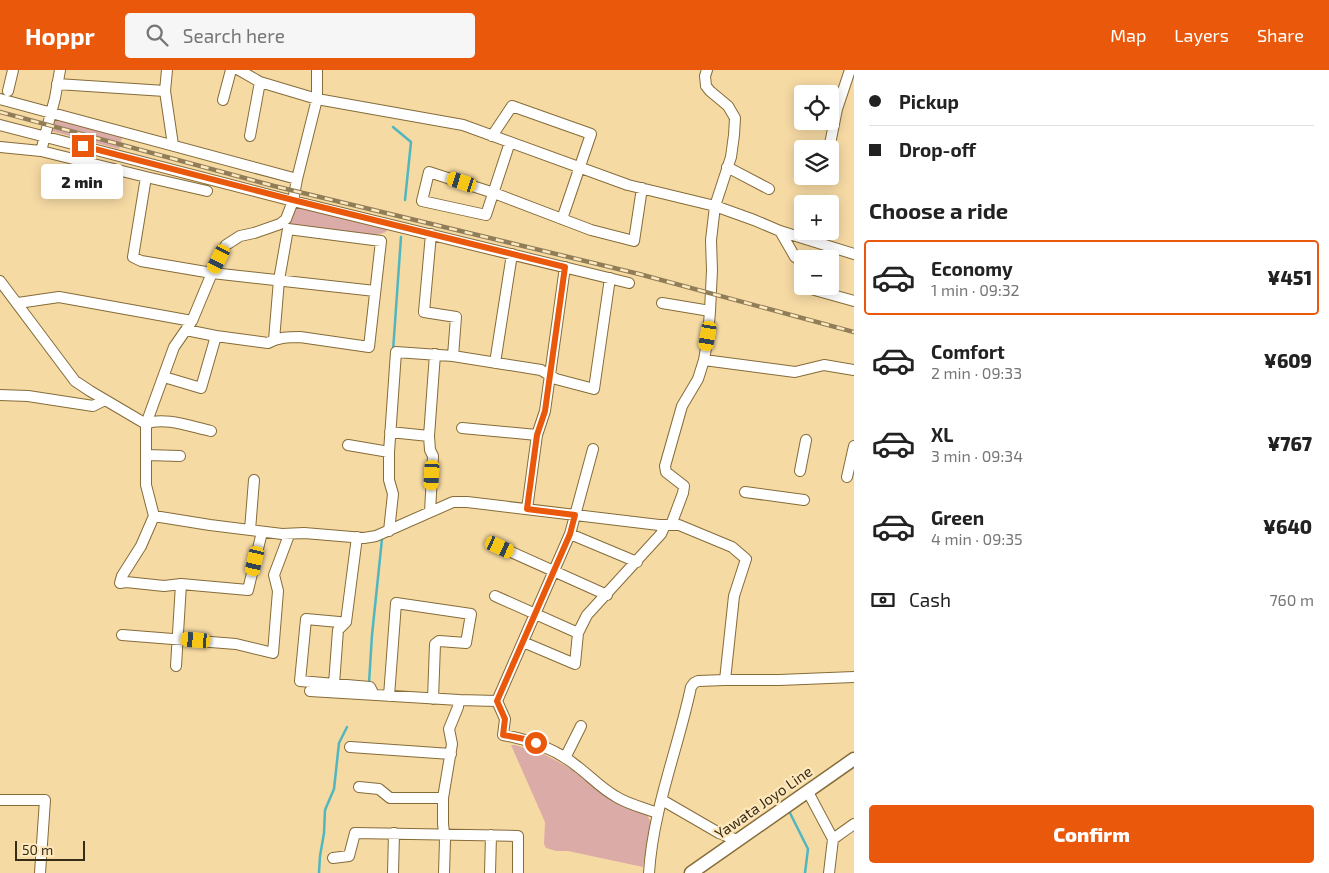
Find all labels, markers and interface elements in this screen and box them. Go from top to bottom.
search box [125,13,475,58]
text: Hoppr [25,21,95,50]
icon: search [143,21,171,49]
text: Search here [183,24,285,47]
text: Map [1110,24,1146,46]
text: Layers [1174,24,1229,46]
text: Share [1257,24,1304,46]
map controls [794,85,839,295]
button: locate [794,85,839,130]
text: Pickup [899,90,959,113]
route end [72,135,94,157]
text: Drop-off [899,138,976,161]
button: layers [794,140,839,185]
callout: 2 min [42,164,124,198]
car [445,170,478,194]
text: 2 min [61,172,103,191]
button: + [794,195,839,240]
text: Choose a ride [869,197,1008,223]
car [205,242,232,276]
button: − [794,250,839,295]
icon: car [871,255,916,300]
text: Economy [931,257,1013,280]
text: ¥451 [1267,266,1312,289]
text: 1 min · 09:32 [931,280,1020,299]
car [698,320,717,352]
icon: car [871,338,916,383]
text: Comfort [931,340,1005,363]
text: ¥609 [1264,349,1312,372]
text: 2 min · 09:33 [931,363,1022,382]
icon: car [871,421,916,466]
text: XL [931,423,953,446]
text: ¥767 [1267,432,1312,455]
text: 3 min · 09:34 [931,446,1023,465]
car [423,460,440,490]
icon: car [871,504,916,549]
text: Green [931,506,984,529]
text: ¥640 [1263,515,1312,538]
text: 4 min · 09:35 [931,529,1023,548]
car [483,534,516,560]
car [244,545,265,577]
icon: cash [869,586,897,614]
text: Cash [909,588,951,611]
text: 760 m [1269,590,1314,609]
car [180,631,211,649]
route start [525,732,547,754]
street label: Yawata Joyo Line [711,762,815,842]
button: Confirm [869,805,1314,863]
scale bar [15,838,85,861]
text: 50 m [22,841,53,858]

